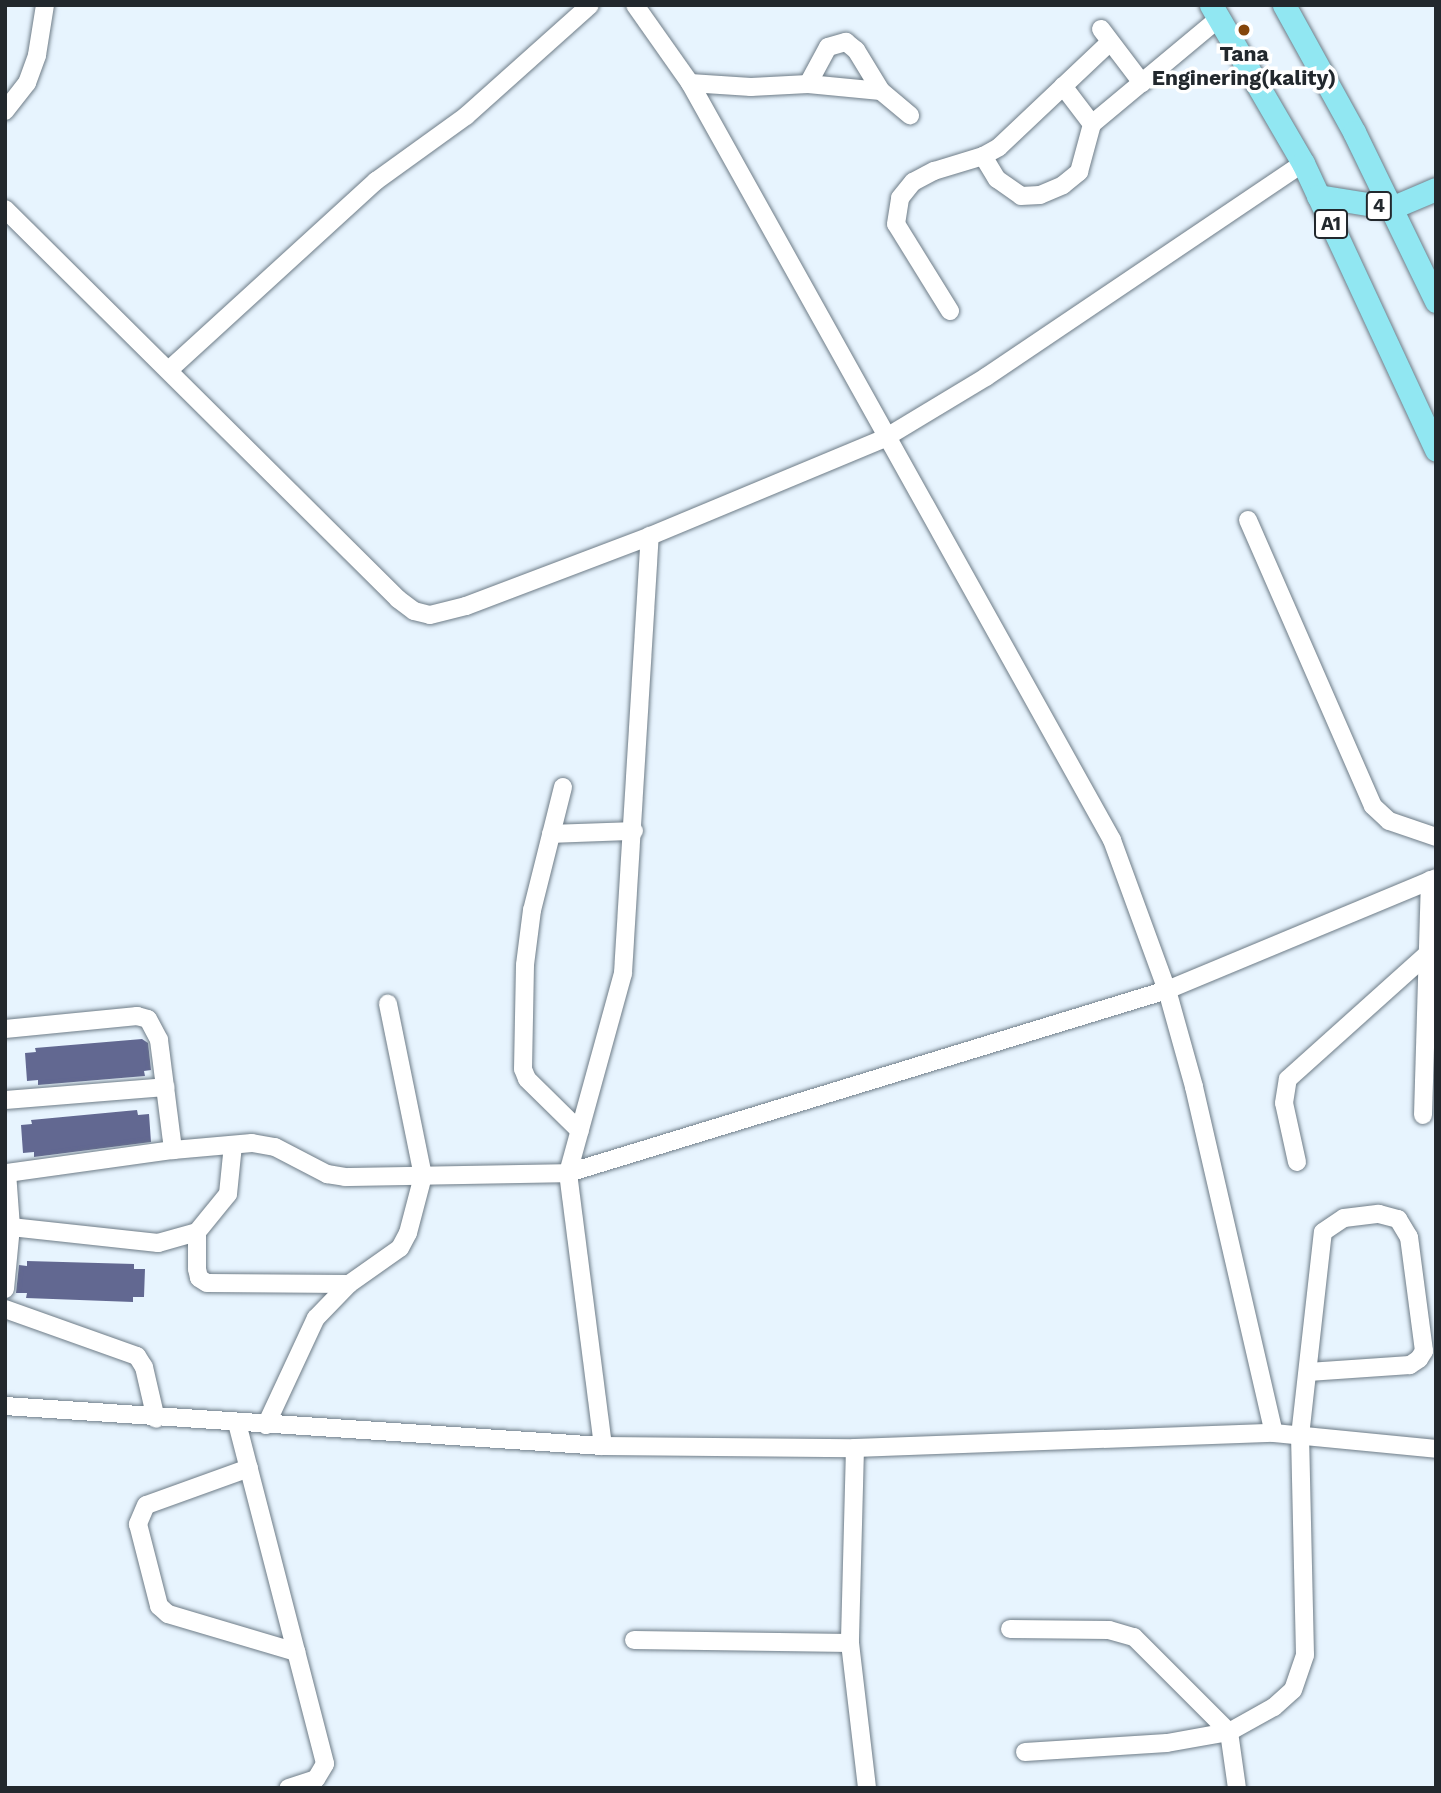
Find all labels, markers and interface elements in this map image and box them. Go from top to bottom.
marker: Tana Enginering(kality) [1236,22,1252,38]
place label: Tana Enginering(kality) [1152,41,1336,91]
road number: 4 [1365,190,1393,222]
road number: A1 [1314,208,1348,240]

